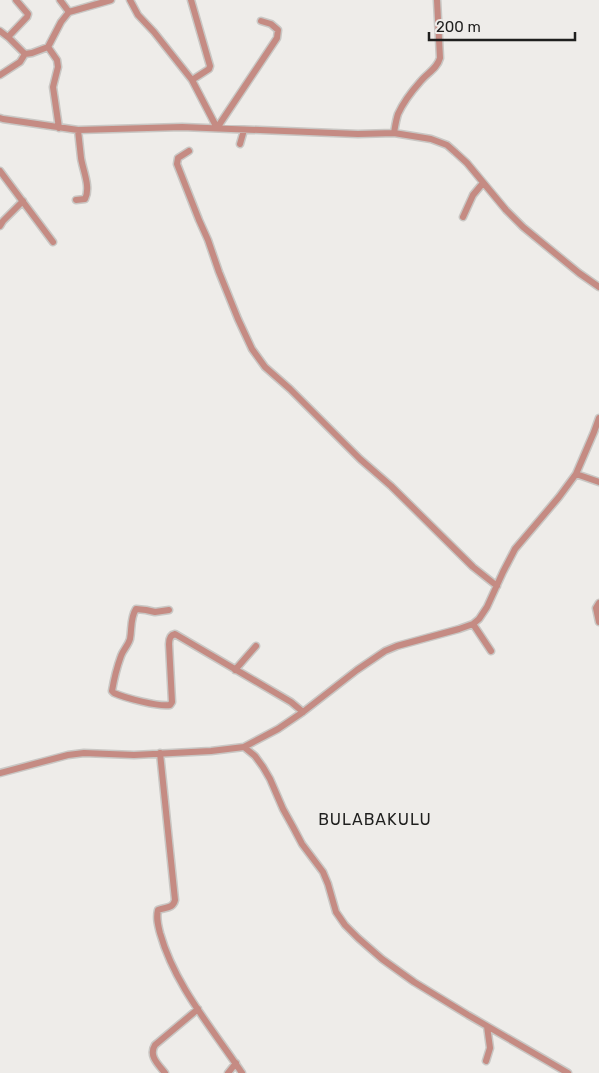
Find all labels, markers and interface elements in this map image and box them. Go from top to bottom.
scale bar [429,10,575,42]
text: 200 m [436,18,481,36]
district label: BULABAKULU [318,810,432,829]

